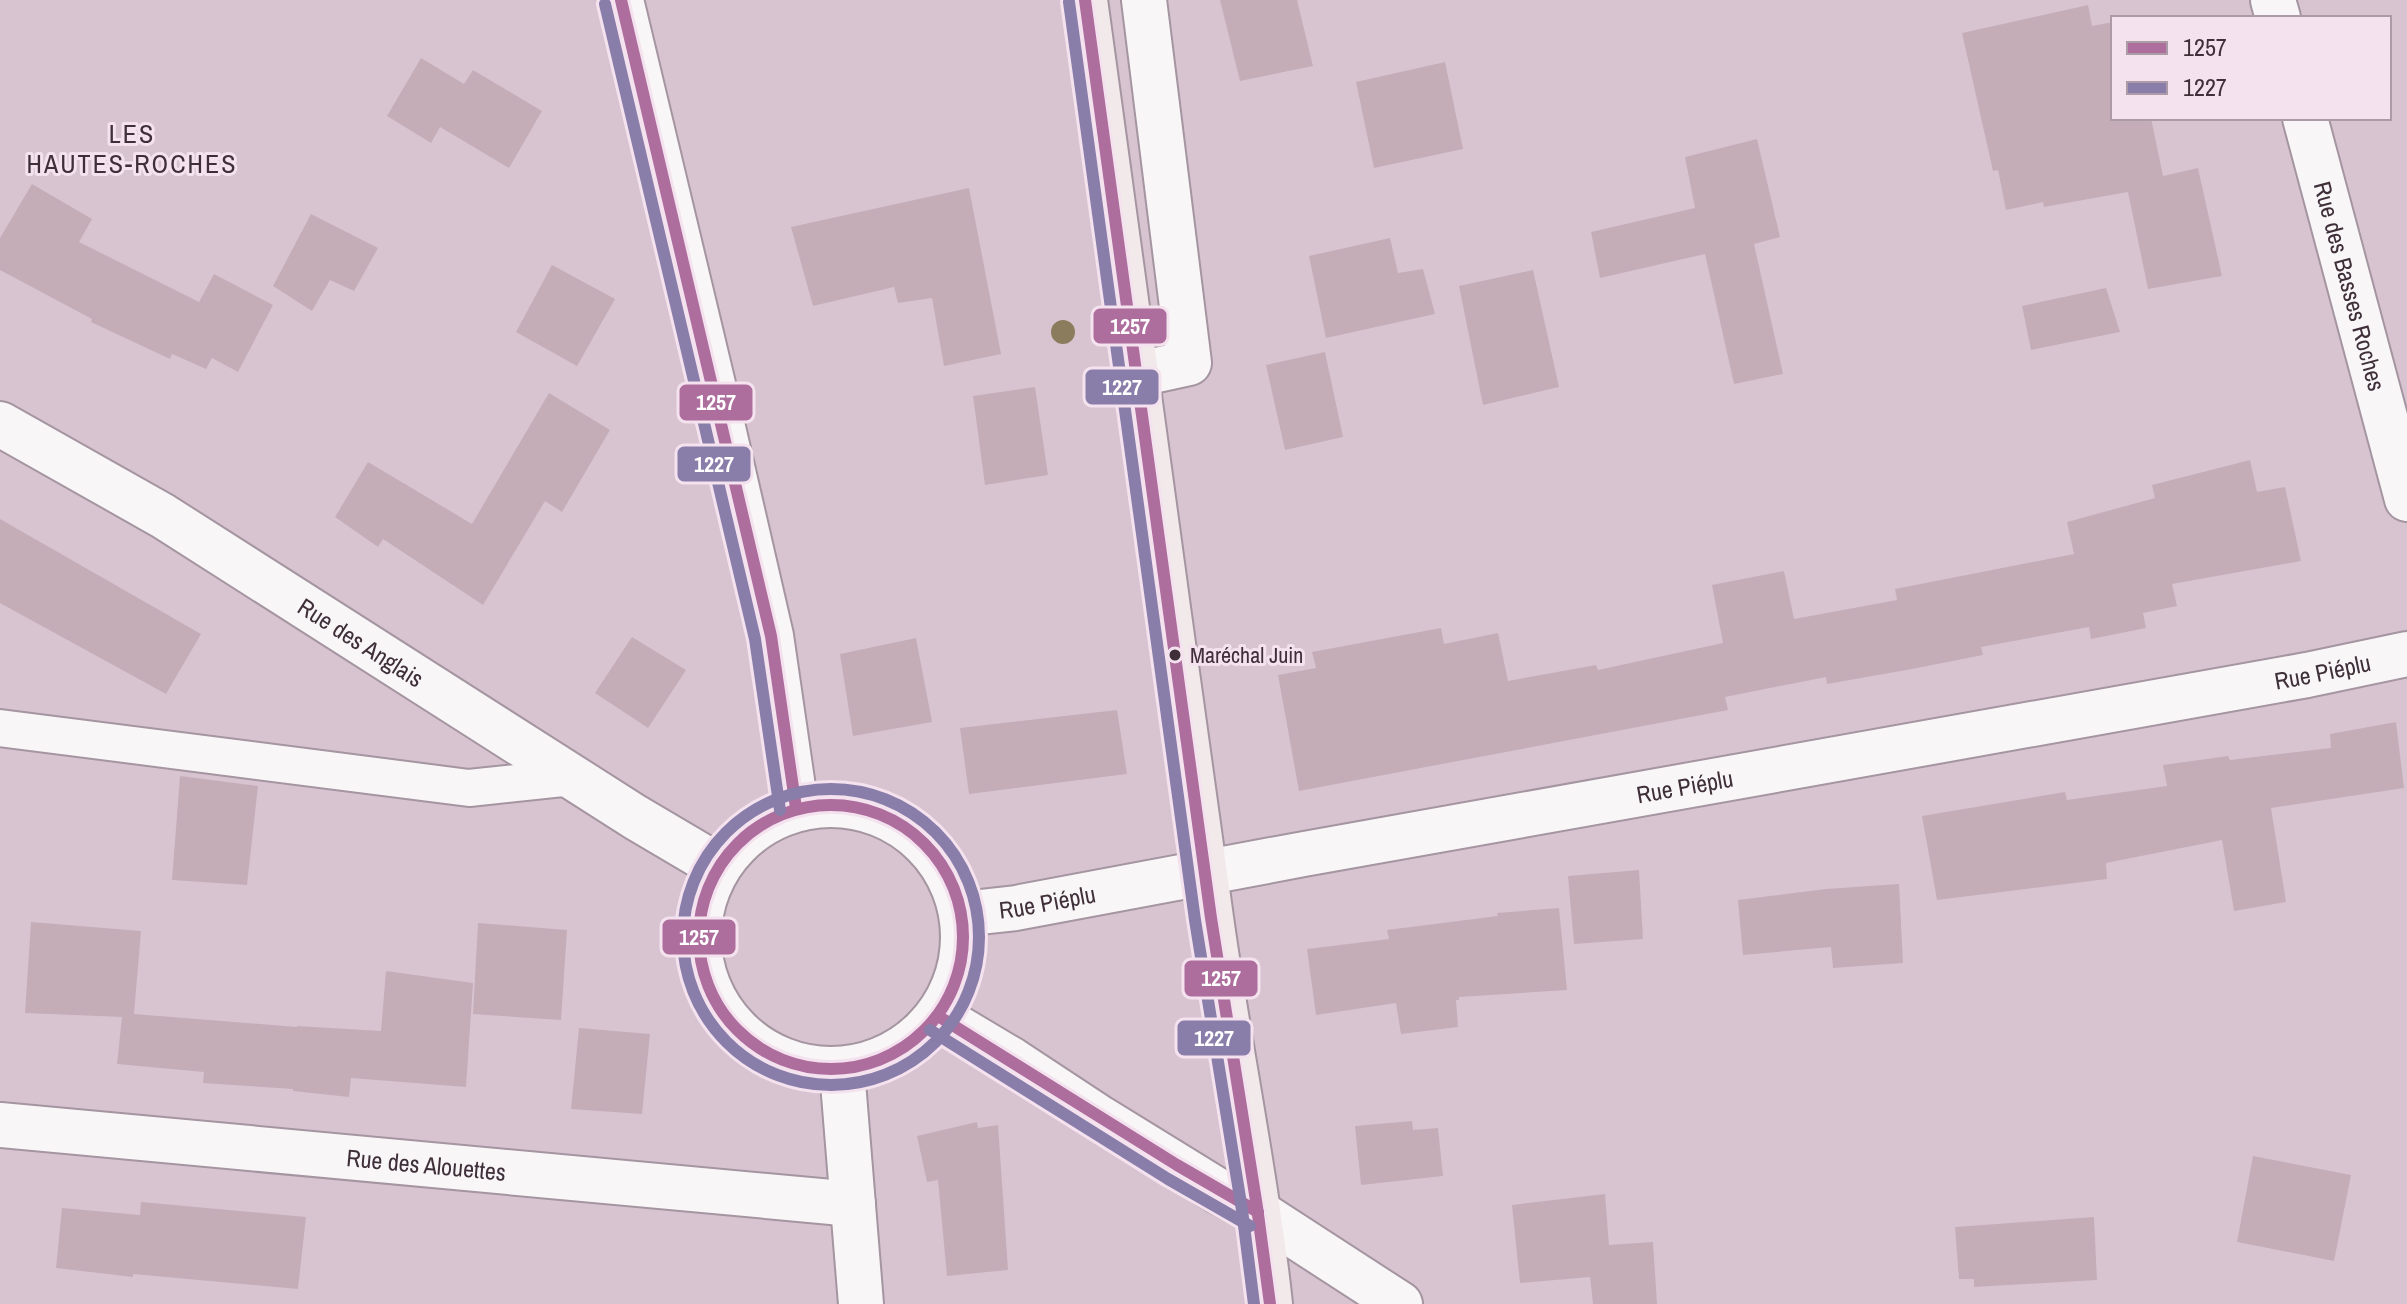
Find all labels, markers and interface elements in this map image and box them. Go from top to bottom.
legend [2111,16,2391,120]
text: 1257 [2183,31,2227,63]
text: 1227 [2183,71,2227,103]
district label: LES HAUTES-ROCHES [27,116,237,181]
street label: Rue des Basses Roches [2307,178,2393,394]
line badge: 1257 [1092,307,1168,345]
text: 1257 [1110,311,1150,341]
line badge: 1227 [1084,368,1160,406]
text: 1227 [1102,372,1142,402]
line badge: 1257 [678,383,754,422]
text: 1257 [696,387,736,417]
line badge: 1227 [676,445,752,483]
text: 1227 [694,449,734,479]
street label: Rue des Anglais [292,590,430,694]
place label: Maréchal Juin [1190,640,1303,670]
street label: Rue Piéplu [2272,646,2373,697]
marker: Maréchal Juin [1167,647,1183,663]
street label: Rue Piéplu [1634,762,1735,810]
street label: Rue Piéplu [997,877,1098,926]
line badge: 1257 [661,918,737,956]
text: 1257 [679,922,719,952]
line badge: 1257 [1183,959,1259,998]
text: 1257 [1201,963,1241,993]
line badge: 1227 [1176,1019,1252,1057]
text: 1227 [1194,1023,1234,1053]
street label: Rue des Alouettes [345,1141,507,1188]

